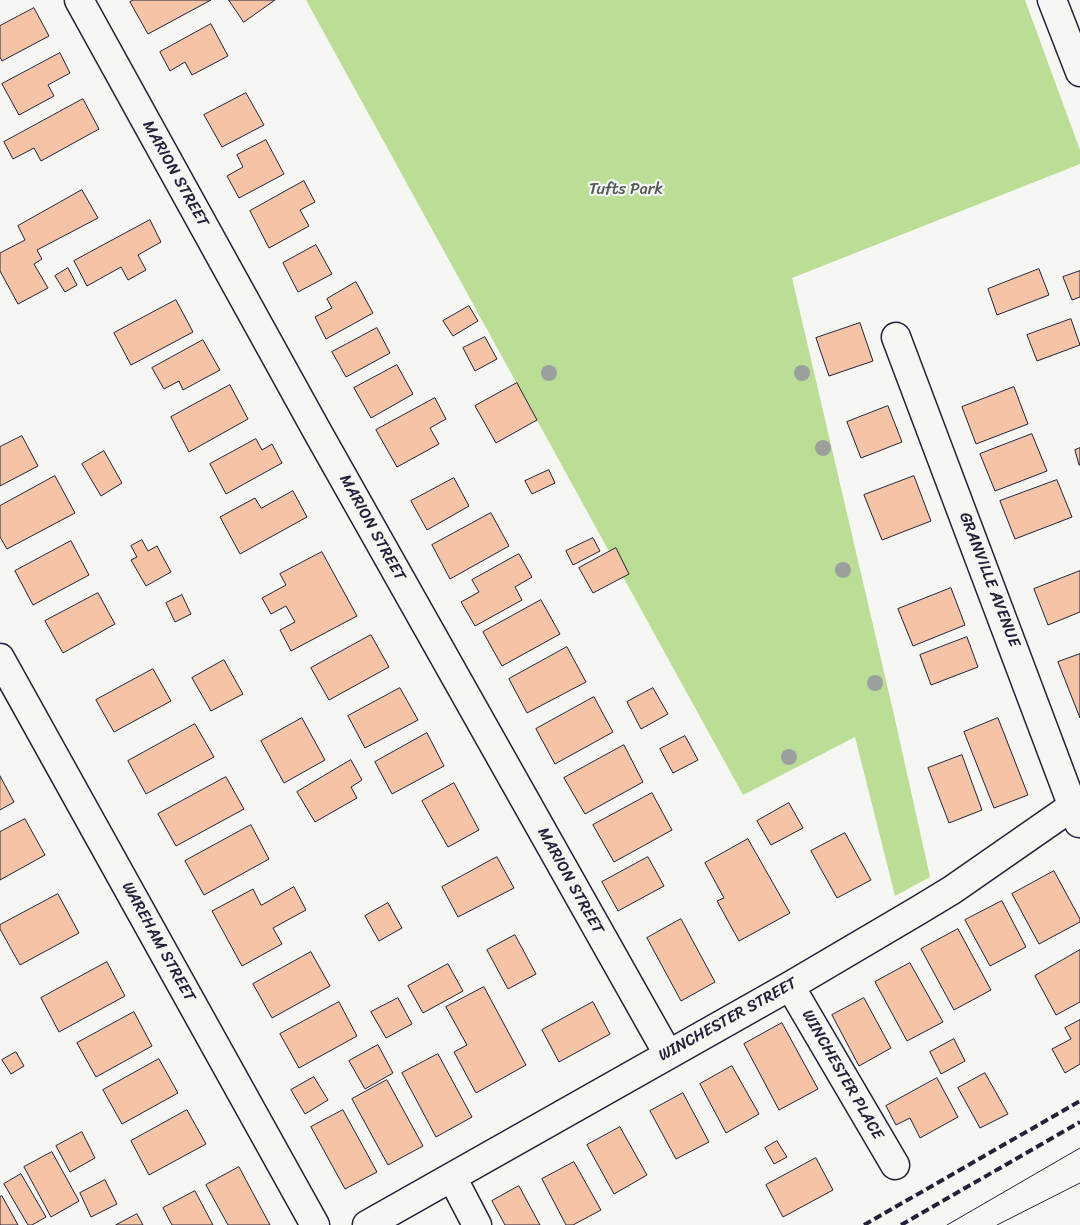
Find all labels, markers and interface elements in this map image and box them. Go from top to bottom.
street label: MARION STREET [138,117,212,231]
park label: Tufts Park [589,180,663,200]
street label: MARION STREET [335,471,409,585]
street label: GRANVILLE AVENUE [954,510,1024,650]
street label: MARION STREET [533,824,607,938]
street label: WAREHAM STREET [117,879,199,1005]
street label: WINCHESTER STREET [655,974,801,1066]
street label: WINCHESTER PLACE [797,1007,887,1143]

